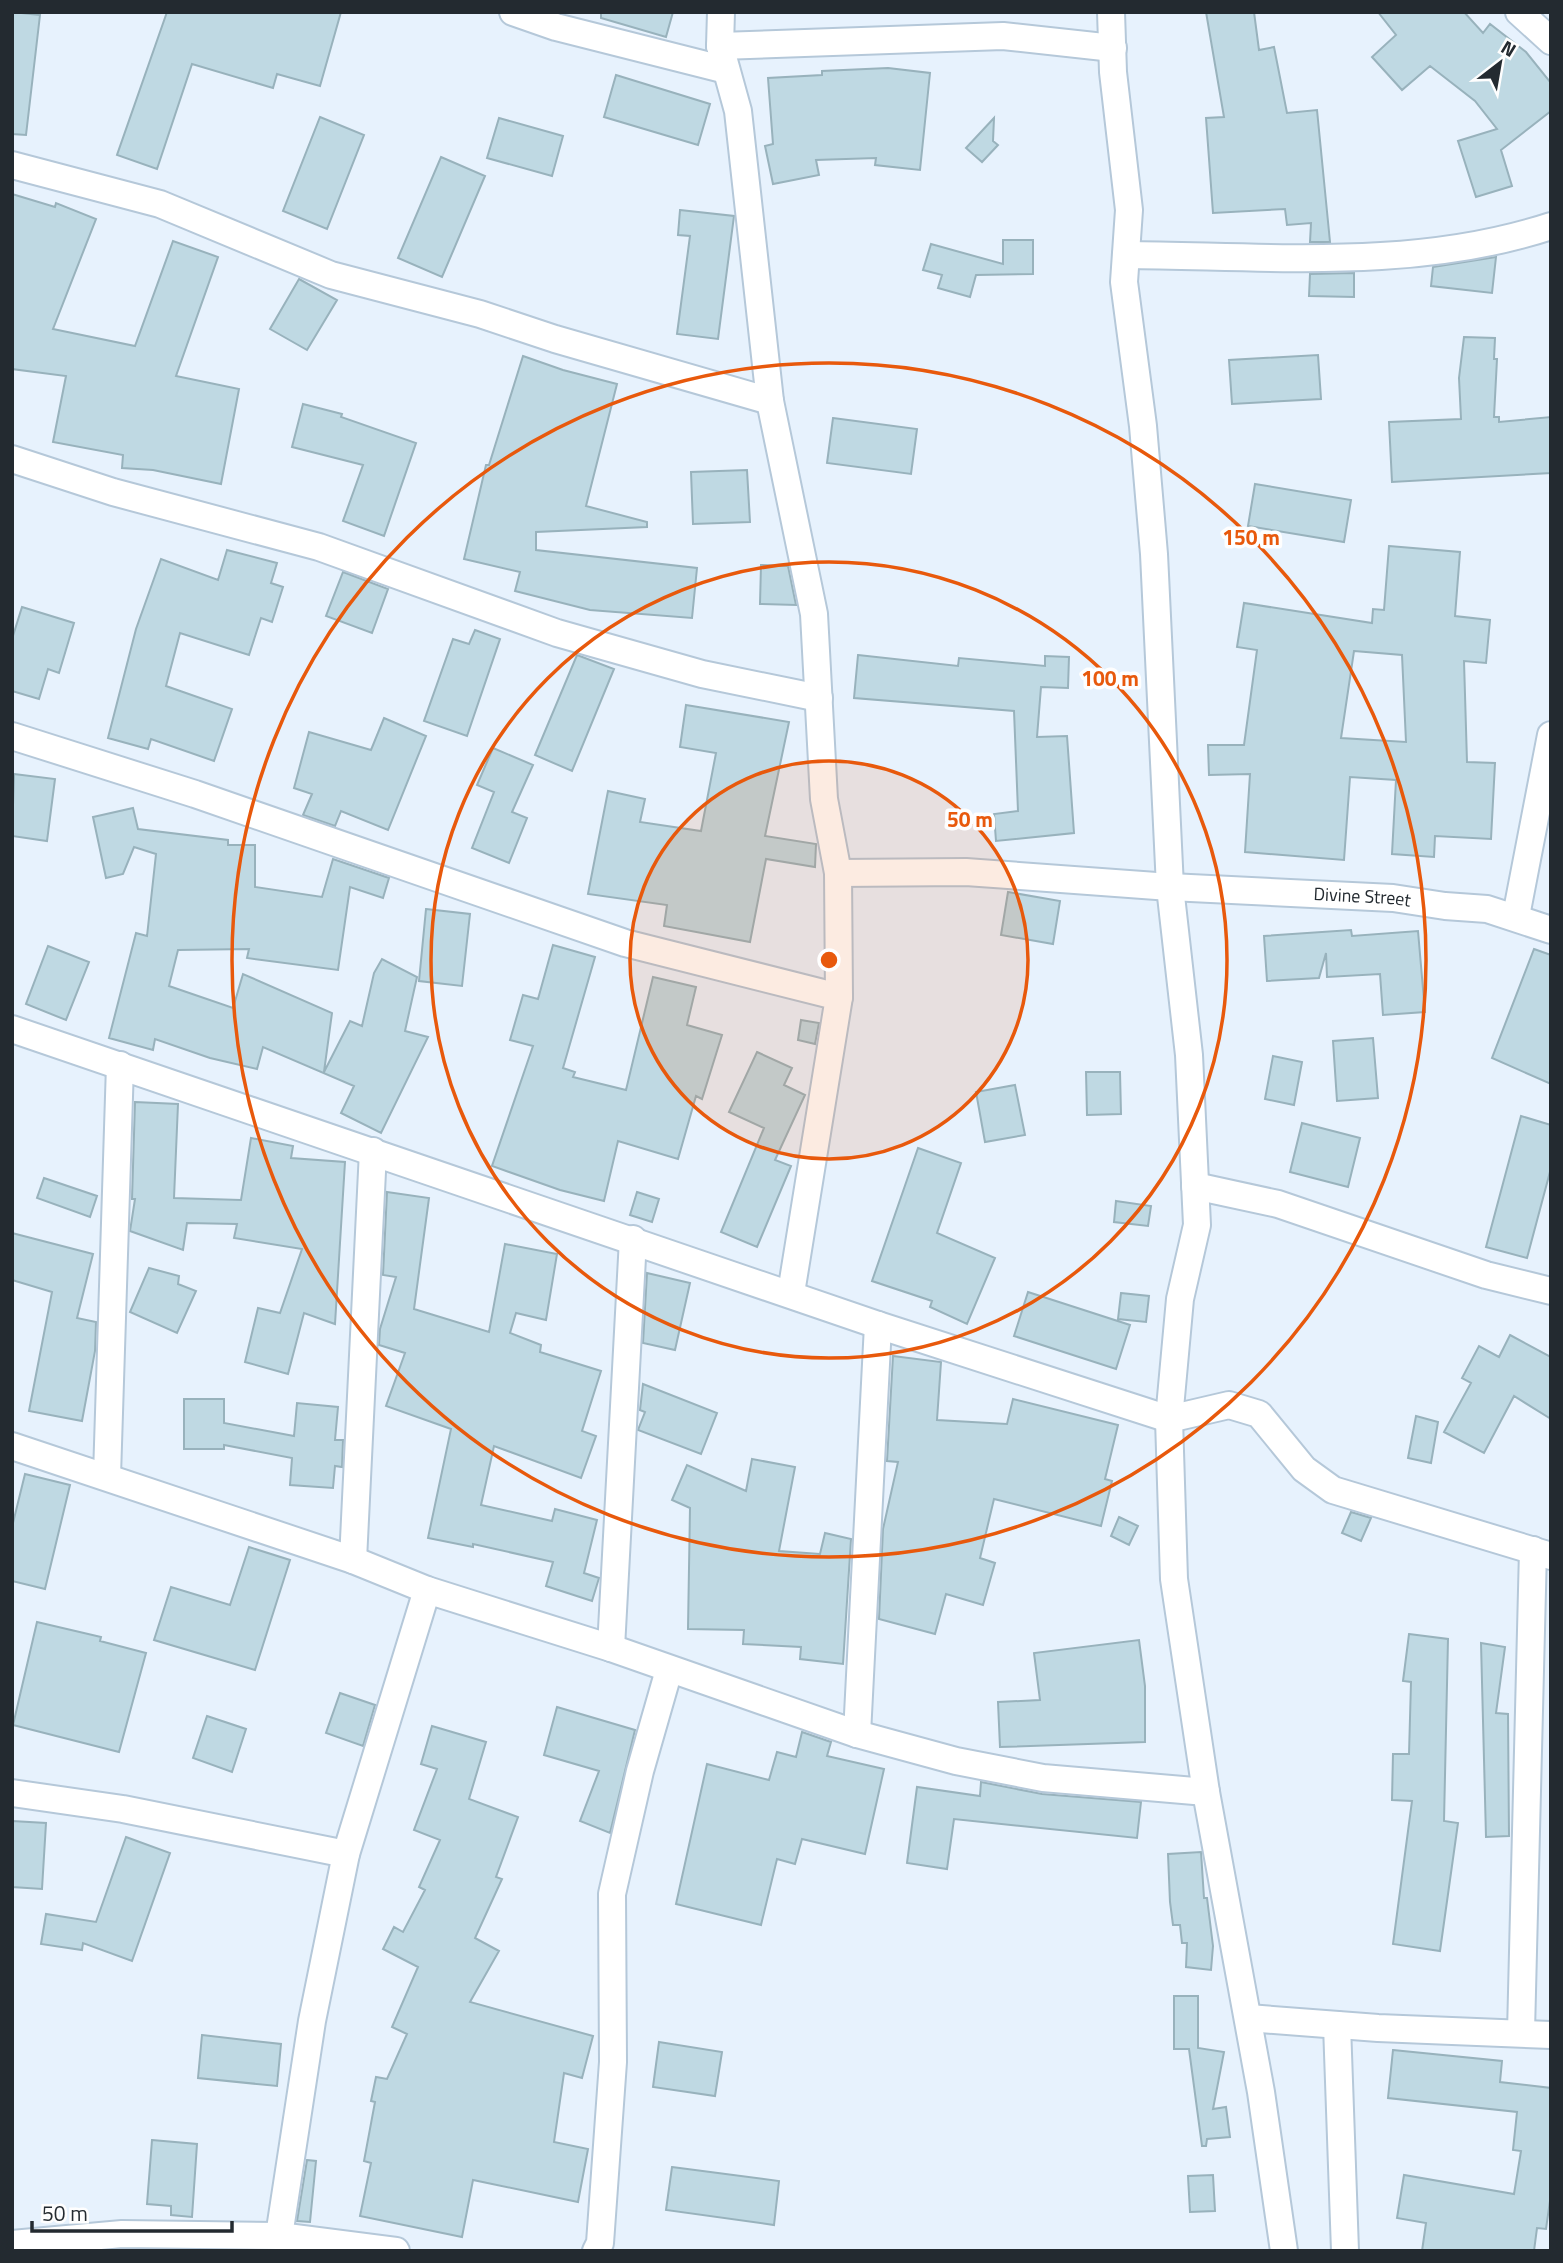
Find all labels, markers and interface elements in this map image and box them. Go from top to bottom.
north arrow [1465,28,1535,98]
text: N [1496,32,1522,64]
text: 150 m [1222,521,1280,553]
text: 100 m [1081,662,1139,694]
text: 50 m [947,803,993,835]
street label: Divine Street [1313,880,1413,914]
centre of rings [817,948,841,972]
scale bar [32,2190,231,2234]
text: 50 m [42,2197,88,2229]

